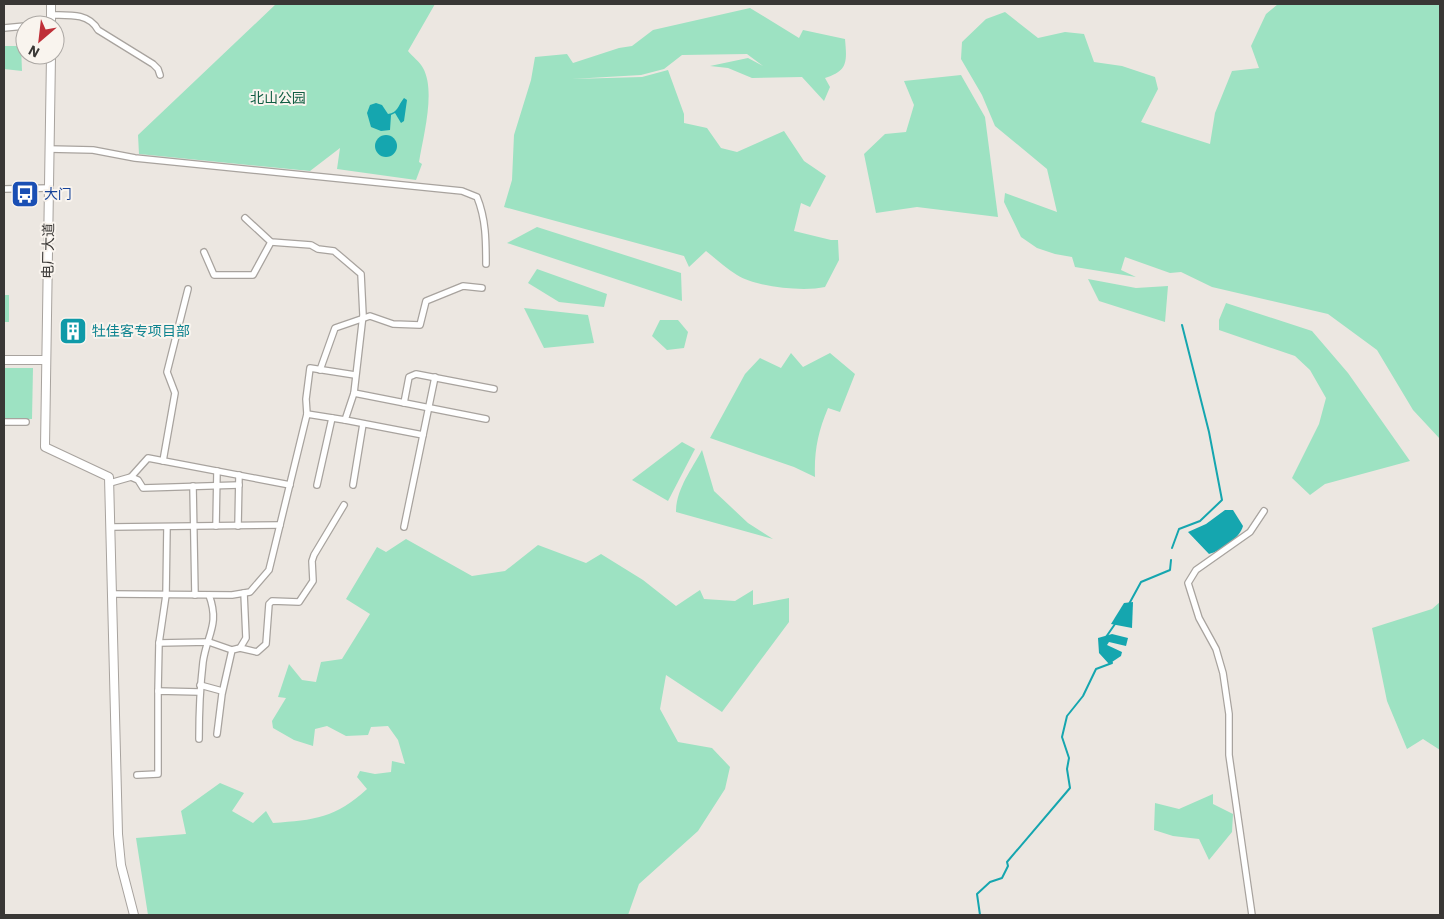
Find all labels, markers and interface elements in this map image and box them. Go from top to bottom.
north arrow [15,15,65,65]
text: N [25,41,43,62]
park label: 北山公园 [250,89,306,107]
bus stop icon: 大门 [10,179,40,209]
place label: 大门 [44,185,72,203]
street label: 电厂大道 [39,223,57,279]
building icon: 牡佳客专项目部 [58,316,88,346]
place label: 牡佳客专项目部 [92,322,190,340]

